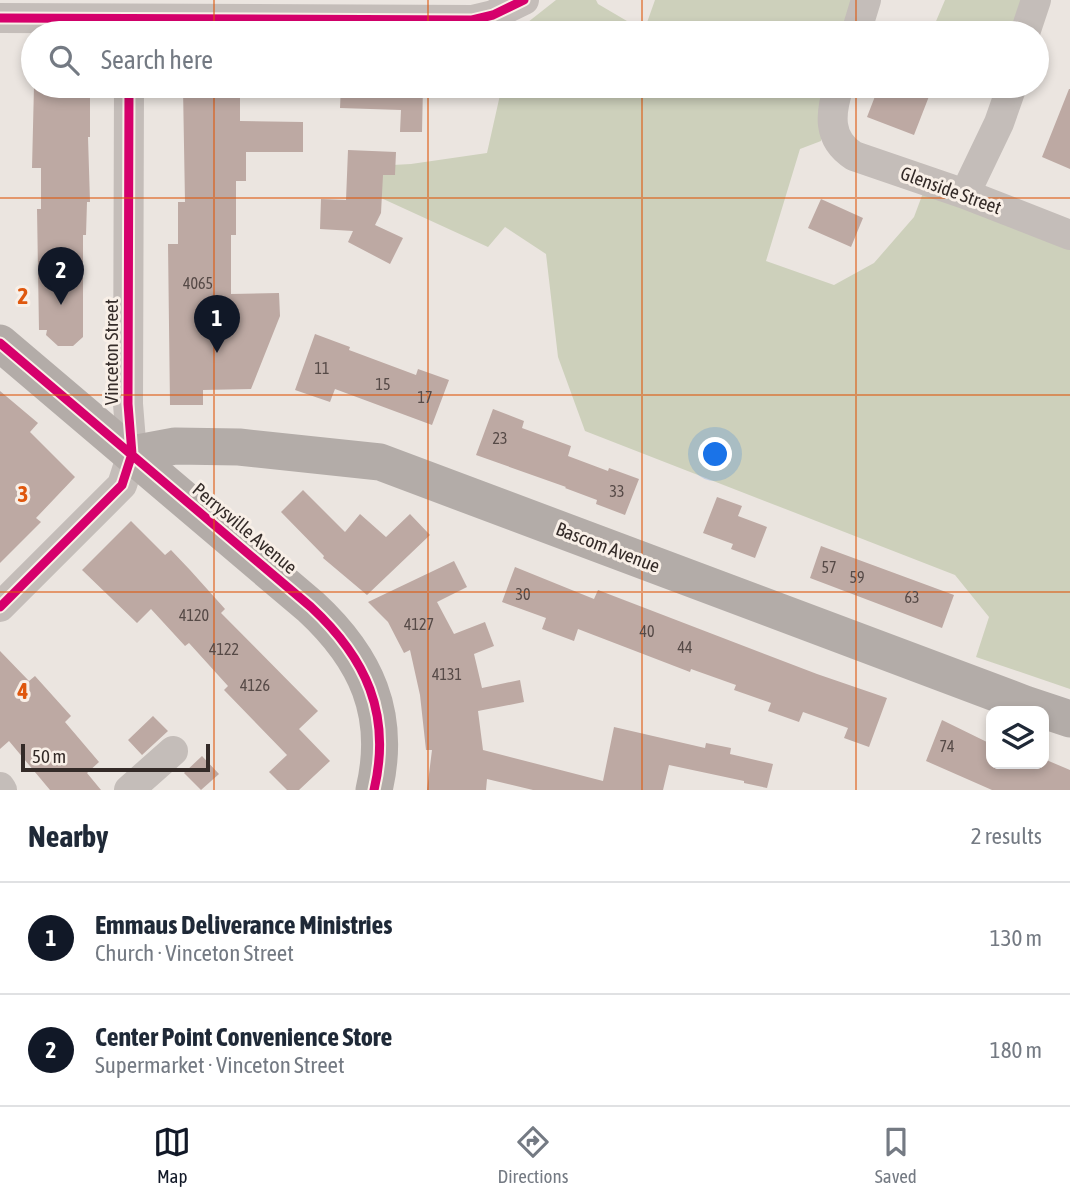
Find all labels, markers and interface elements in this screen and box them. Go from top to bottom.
search box [21,21,1049,98]
icon: search [45,41,83,79]
text: Search here [101,45,213,75]
street label: Glenside Street [898,162,1004,218]
pin: 2 [38,247,84,305]
house number: 4065 [183,274,213,292]
text: 2 [18,283,28,309]
pin: 1 [194,295,240,353]
street label: Vinceton Street [100,299,122,405]
house number: 11 [314,359,330,377]
house number: 15 [375,375,391,393]
house number: 17 [417,388,433,406]
house number: 23 [492,429,508,447]
your location [698,437,732,471]
street label: Perrysville Avenue [188,478,302,578]
text: 3 [18,481,28,507]
house number: 33 [609,482,625,500]
street label: Bascom Avenue [553,517,663,577]
house number: 57 [821,558,837,576]
house number: 59 [849,568,865,586]
house number: 30 [515,585,531,603]
house number: 63 [904,588,920,606]
house number: 4120 [179,606,209,624]
house number: 4127 [404,615,434,633]
house number: 40 [639,622,655,640]
house number: 44 [677,638,693,656]
house number: 4122 [209,640,239,658]
house number: 4131 [432,665,462,683]
house number: 4126 [240,676,270,694]
text: 4 [17,678,29,704]
map controls [986,706,1049,769]
button: layers [986,706,1049,769]
house number: 74 [939,737,955,755]
scale bar [21,741,210,773]
text: 50 m [32,745,66,767]
text: Nearby [28,819,108,853]
text: 2 results [971,823,1042,849]
text: Emmaus Deliverance Ministries [95,910,393,940]
text: 1 [46,925,56,951]
text: 130 m [990,925,1042,951]
text: Church · Vinceton Street [95,940,294,966]
text: Center Point Convenience Store [95,1022,392,1052]
text: 2 [46,1037,56,1063]
text: 180 m [990,1037,1042,1063]
text: Supermarket · Vinceton Street [95,1052,345,1078]
tab: Map [153,1123,191,1187]
tab: Directions [498,1123,568,1187]
tab: Saved [875,1123,917,1187]

